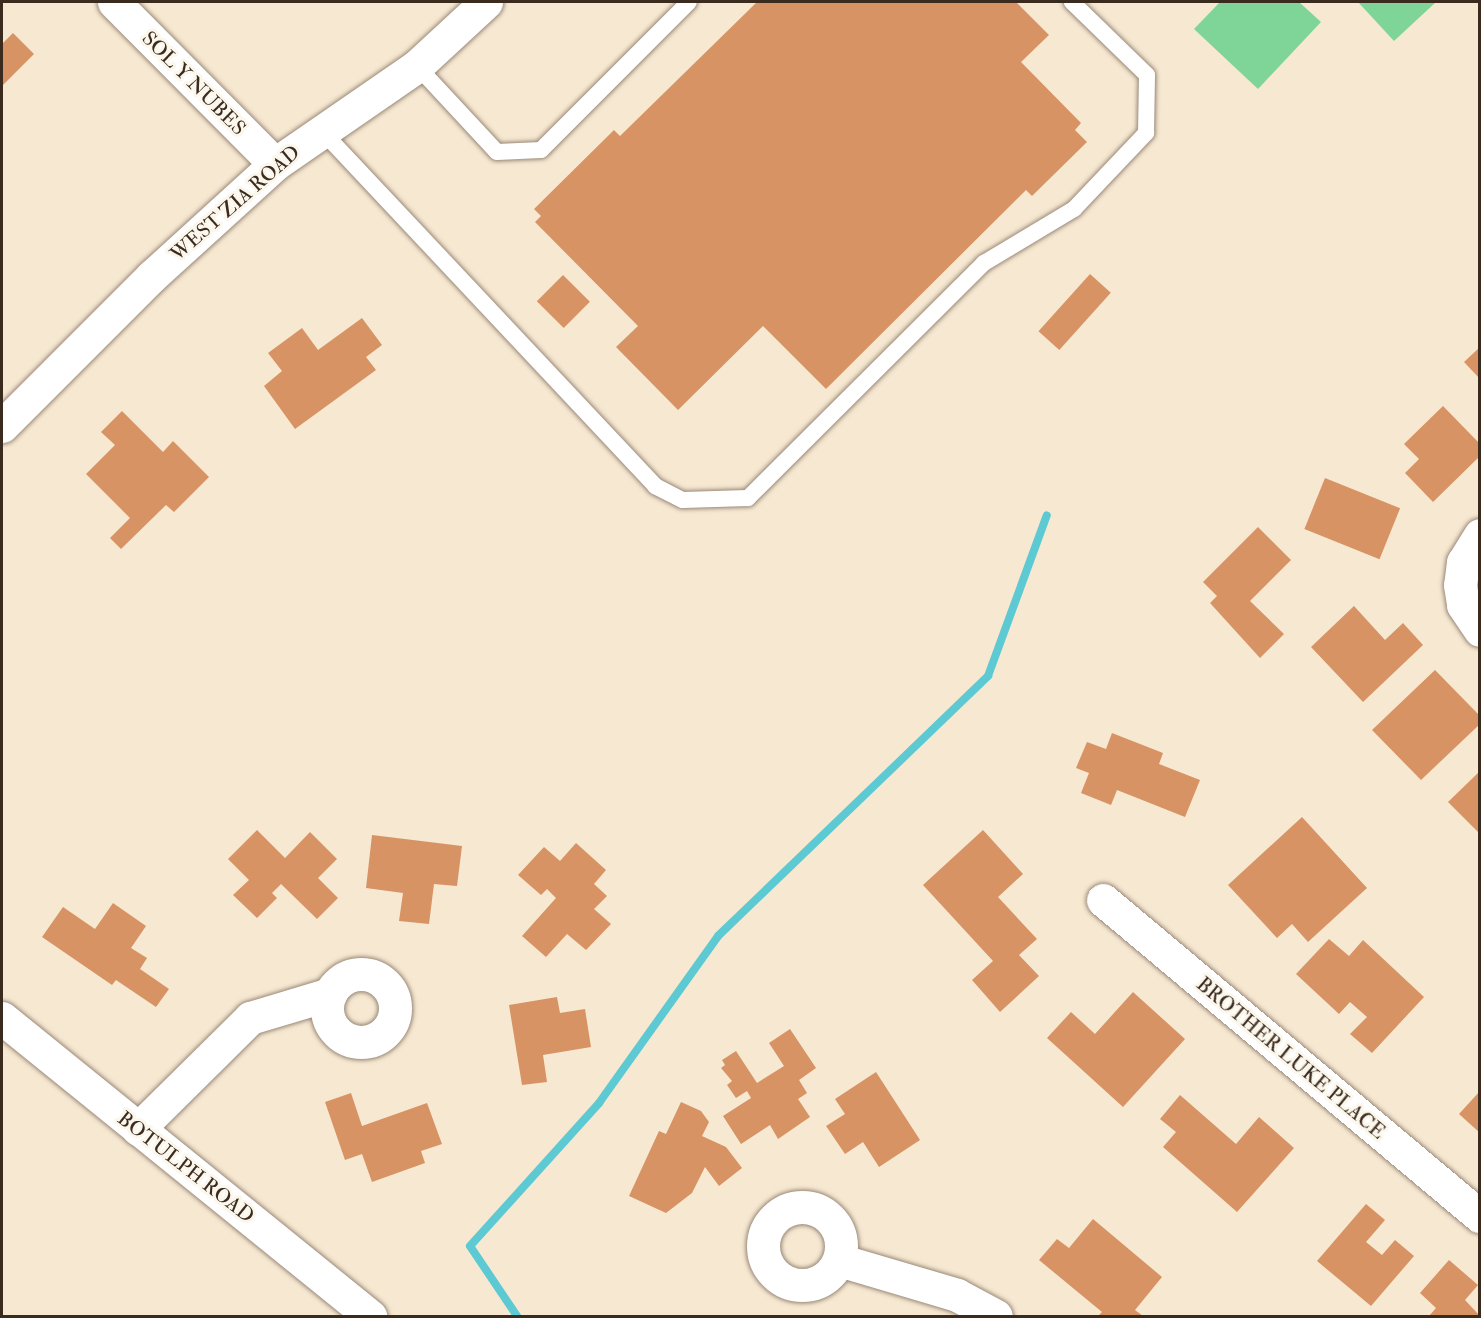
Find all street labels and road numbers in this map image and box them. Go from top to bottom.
street label: SOL Y NUBES [137,26,251,140]
street label: WEST ZIA ROAD [165,140,305,266]
street label: BROTHER LUKE PLACE [1192,972,1390,1144]
street label: BOTULPH ROAD [113,1106,259,1228]

